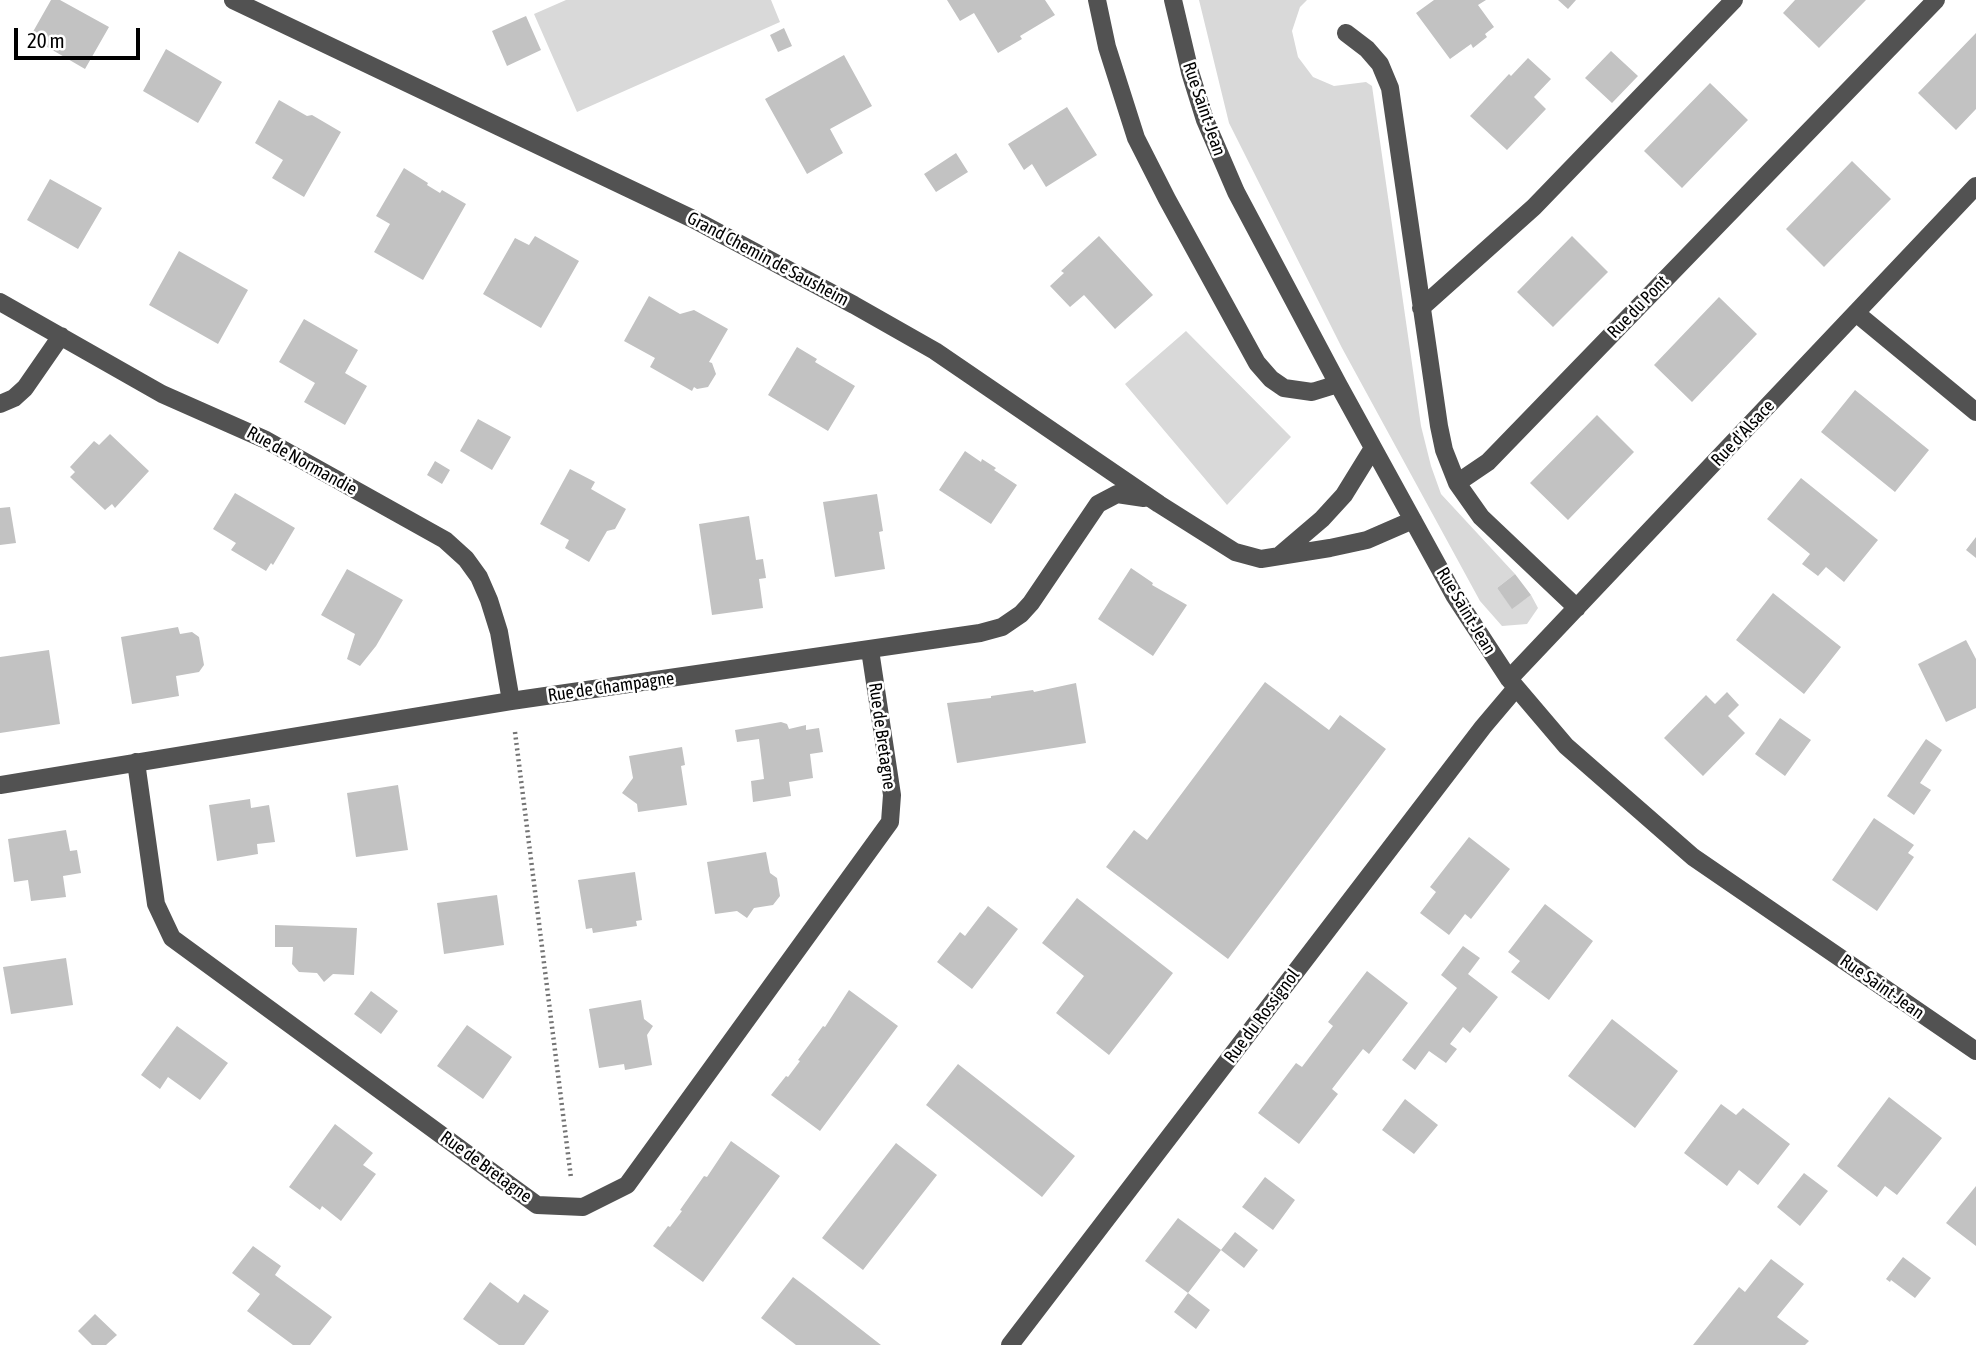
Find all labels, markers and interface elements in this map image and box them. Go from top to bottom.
scale bar [18,14,144,58]
text: 20 m [27,28,65,52]
street label: Rue Saint-Jean [1178,59,1230,159]
street label: Grand Chemin de Sausheim [683,207,853,311]
street label: Rue du Pont [1603,271,1673,343]
street label: Rue d'Alsace [1707,395,1779,471]
street label: Rue de Normandie [243,422,361,500]
street label: Rue Saint-Jean [1432,564,1500,658]
street label: Rue de Champagne [547,667,675,707]
street label: Rue de Bretagne [864,681,900,791]
street label: Rue Saint-Jean [1836,950,1928,1024]
street label: Rue du Rossignol [1220,965,1304,1067]
street label: Rue de Bretagne [436,1127,536,1207]

